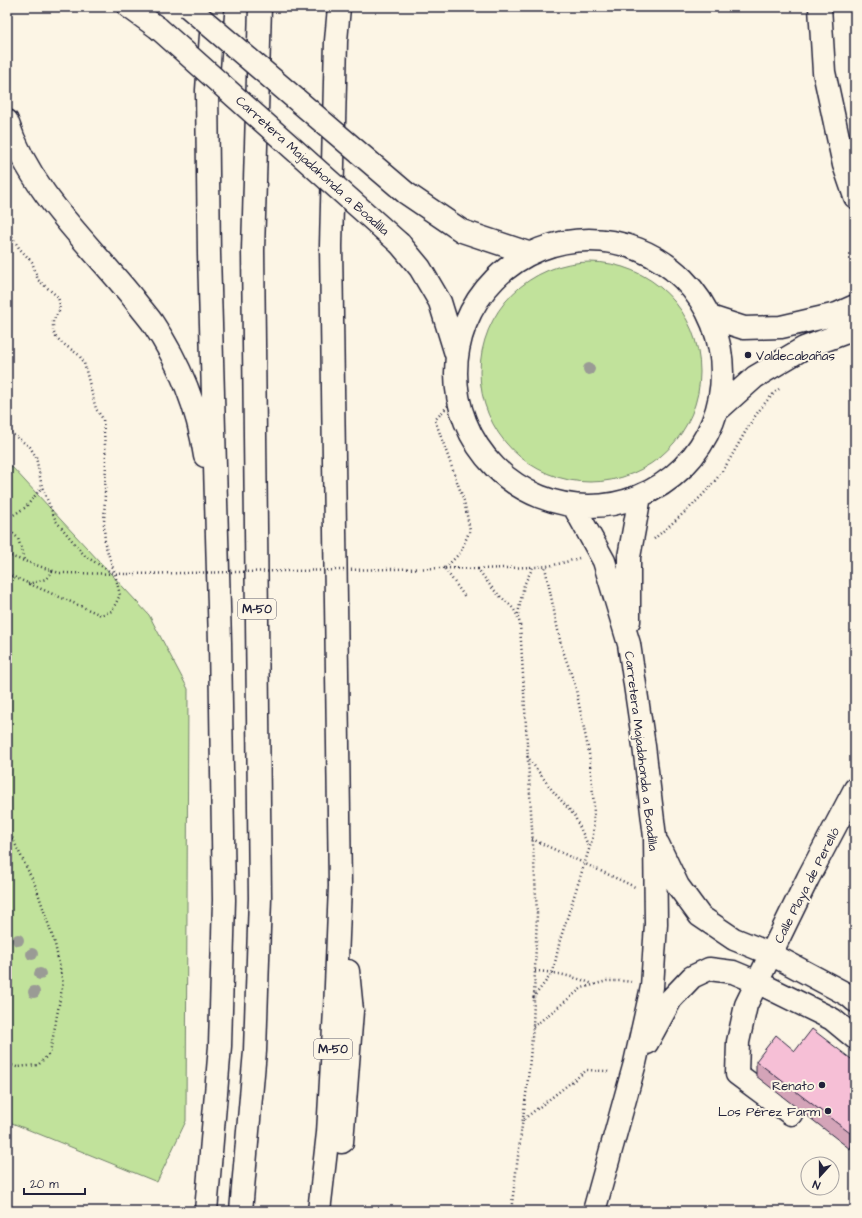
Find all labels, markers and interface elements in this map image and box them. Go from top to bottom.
street label: Carretera Majadahonda a Boadilla [232,92,393,240]
place label: Valdecabañas [756,347,835,365]
marker: Valdecabañas [743,350,753,360]
road number: M-50 [238,599,276,619]
street label: Carretera Majadahonda a Boadilla [620,650,662,852]
street label: Calle Playa de Perelló [770,824,845,947]
road number: M-50 [314,1039,352,1059]
place label: Renato [772,1077,815,1095]
marker: Renato [817,1080,827,1090]
place label: Los Pérez Farm [718,1103,821,1121]
marker: Los Pérez Farm [823,1106,833,1116]
north arrow [800,1156,840,1196]
scale bar [24,1170,85,1196]
text: 20 m [30,1176,59,1193]
text: N [811,1177,823,1193]

